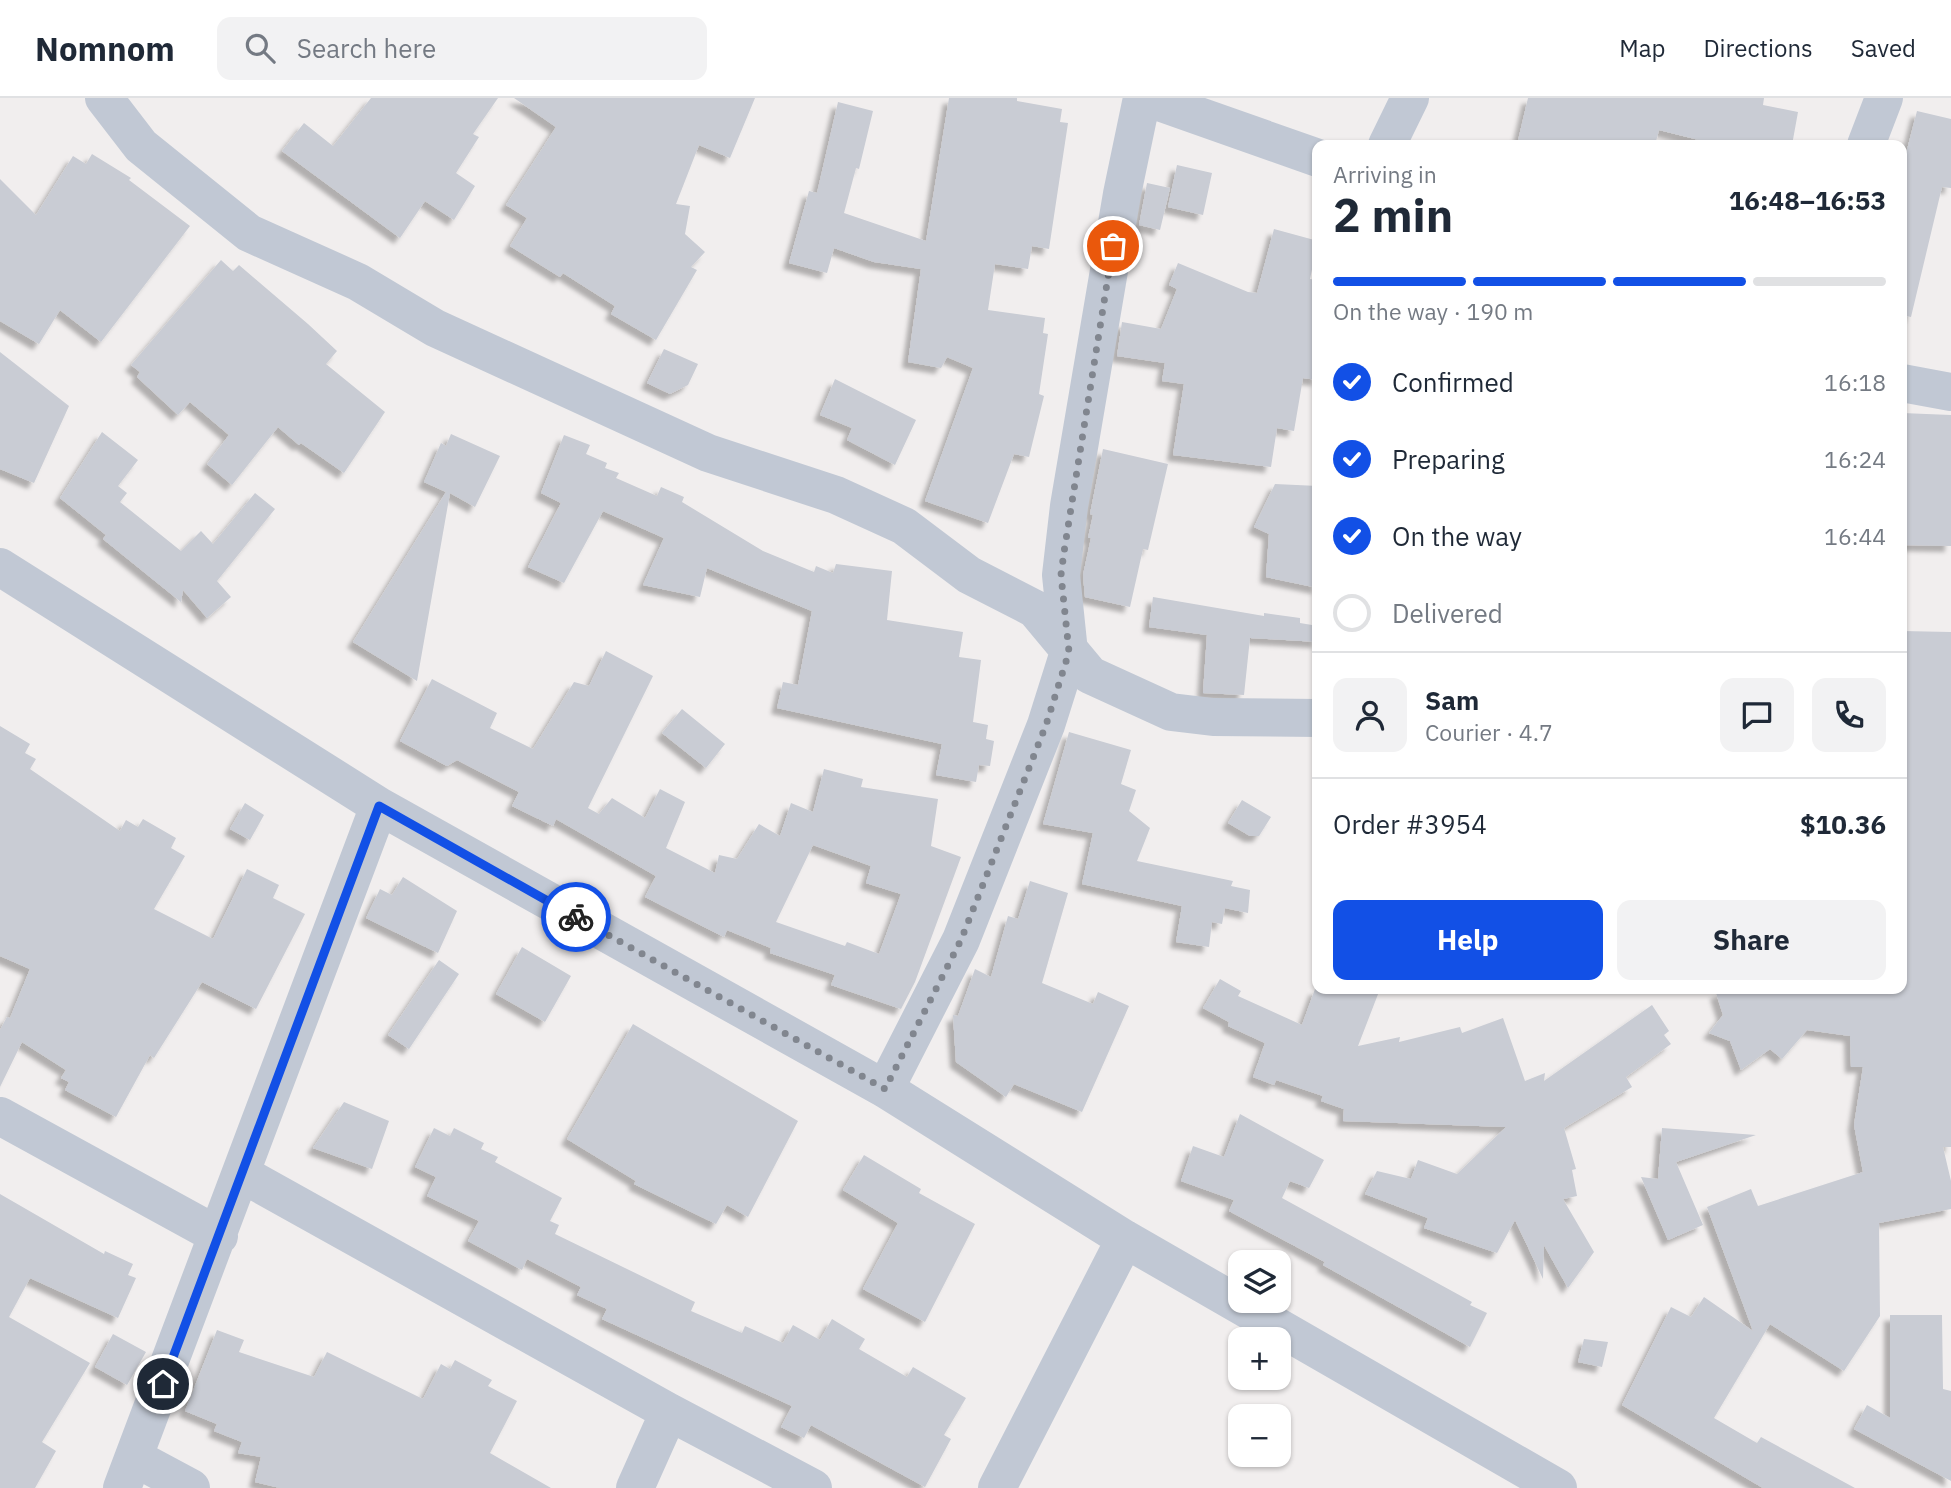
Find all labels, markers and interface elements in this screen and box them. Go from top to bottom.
search box [217,17,707,80]
text: Nomnom [35,27,175,70]
icon: search [241,29,279,67]
text: Search here [297,31,436,65]
text: Map [1619,32,1665,64]
text: Directions [1703,32,1813,64]
text: Saved [1851,32,1916,64]
text: Arriving in [1333,159,1437,189]
text: 16:48–16:53 [1729,183,1886,217]
text: 2 min [1333,185,1453,245]
pin [1083,216,1143,276]
icon: bag [1094,227,1132,265]
text: On the way · 190 m [1333,296,1533,326]
icon: check [1333,363,1371,401]
text: Confirmed [1392,365,1514,399]
text: 16:18 [1824,367,1886,397]
icon: check [1333,440,1371,478]
text: Preparing [1392,442,1505,476]
text: 16:24 [1824,444,1886,474]
icon: check [1333,517,1371,555]
text: On the way [1392,519,1522,553]
text: 16:44 [1824,521,1886,551]
text: Delivered [1392,596,1503,630]
button: person [1333,678,1407,752]
button: chat [1720,678,1794,752]
button: phone [1812,678,1886,752]
text: Sam [1425,683,1479,717]
text: Courier · 4.7 [1425,717,1553,747]
text: Order #3954 [1333,807,1487,841]
text: $10.36 [1800,807,1886,841]
courier [541,882,611,952]
icon: bike [557,898,595,936]
button: Help [1333,900,1603,980]
button: Share [1617,900,1886,980]
map controls [1228,1250,1291,1467]
button: layers [1228,1250,1291,1313]
button: + [1228,1327,1291,1390]
pin [133,1354,193,1414]
icon: home [144,1365,182,1403]
button: − [1228,1404,1291,1467]

